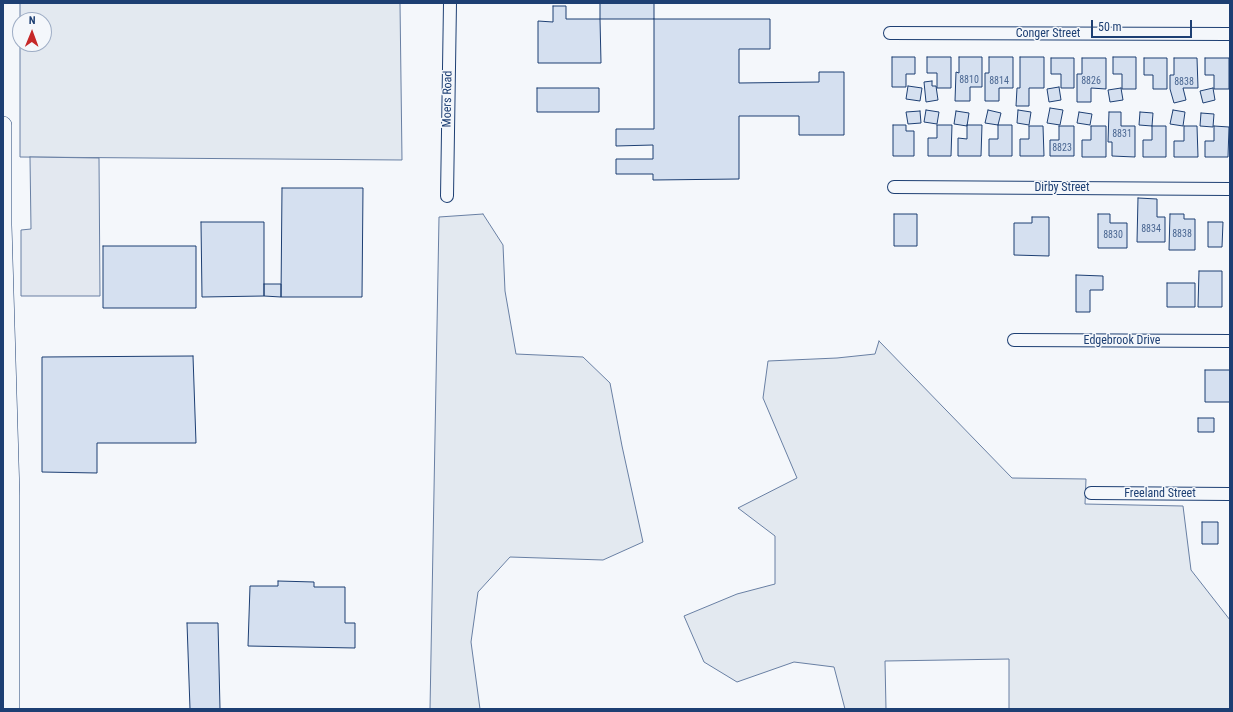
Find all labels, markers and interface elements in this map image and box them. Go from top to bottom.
north arrow [12,12,52,52]
scale bar [1093,12,1194,38]
text: N [29,14,36,27]
text: 50 m [1098,20,1122,34]
street label: Conger Street [1016,27,1080,41]
street label: Moers Road [440,71,456,127]
house number: 8810 [959,74,979,86]
house number: 8814 [989,75,1009,87]
house number: 8826 [1081,75,1101,87]
house number: 8838 [1174,76,1194,88]
house number: 8831 [1112,128,1132,140]
house number: 8823 [1052,142,1072,154]
street label: Dirby Street [1035,181,1089,195]
house number: 8834 [1141,223,1161,235]
house number: 8838 [1172,228,1192,240]
house number: 8830 [1103,229,1123,241]
street label: Edgebrook Drive [1084,334,1160,348]
street label: Freeland Street [1124,487,1196,501]

